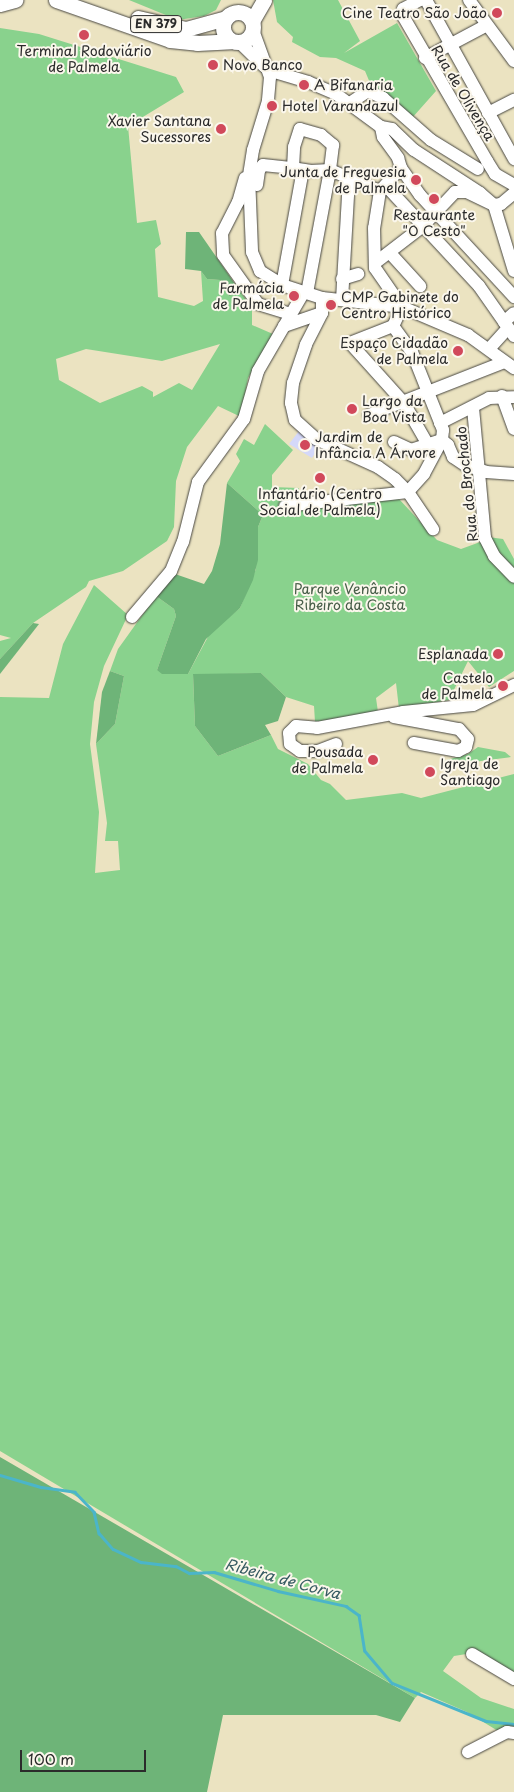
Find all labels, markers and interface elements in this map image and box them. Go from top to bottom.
place label: Cine Teatro São João [342,5,487,21]
marker: Cine Teatro São João [491,7,503,19]
road number: EN 379 [130,14,182,34]
marker: Terminal Rodoviário de Palmela [78,29,90,41]
street label: Rua de Olivença [428,42,498,144]
place label: Terminal Rodoviário de Palmela [17,43,151,75]
place label: Novo Banco [223,57,303,73]
marker: Novo Banco [207,59,219,71]
place label: A Bifanaria [314,77,393,93]
marker: A Bifanaria [298,79,310,91]
place label: Hotel Varandazul [282,98,399,114]
marker: Hotel Varandazul [266,100,278,112]
place label: Xavier Santana Sucessores [108,113,211,146]
marker: Xavier Santana Sucessores [215,123,227,135]
place label: Junta de Freguesia de Palmela [279,164,406,196]
marker: Junta de Freguesia de Palmela [410,174,422,186]
marker: Restaurante "O Cesto" [428,193,440,205]
place label: Restaurante "O Cesto" [393,207,475,240]
place label: Farmácia de Palmela [212,280,284,312]
place label: CMP Gabinete do Centro Histórico [341,289,460,322]
marker: Farmácia de Palmela [288,290,300,302]
marker: CMP Gabinete do Centro Histórico [325,299,337,311]
place label: Espaço Cidadão de Palmela [341,335,448,368]
marker: Espaço Cidadão de Palmela [452,345,464,357]
place label: Largo da Boa Vista [362,393,426,426]
marker: Largo da Boa Vista [346,403,358,415]
street label: Rua do Brochado [453,425,481,543]
place label: Jardim de Infância A Árvore [315,429,436,462]
marker: Jardim de Infância A Árvore [299,439,311,451]
marker: Infantário (Centro Social de Palmela) [314,472,326,484]
place label: Infantário (Centro Social de Palmela) [258,486,382,518]
park label: Parque Venâncio Ribeiro da Costa [294,581,406,614]
place label: Esplanada [418,646,488,662]
marker: Esplanada [492,648,504,660]
place label: Castelo de Palmela [421,670,493,702]
marker: Castelo de Palmela [497,680,509,692]
place label: Pousada de Palmela [291,744,363,776]
marker: Pousada de Palmela [367,754,379,766]
place label: Igreja de Santiago [440,756,500,789]
marker: Igreja de Santiago [424,766,436,778]
water label: Ribeira de Corva [223,1554,343,1602]
scale bar [22,1740,149,1772]
text: 100 m [28,1747,74,1770]

